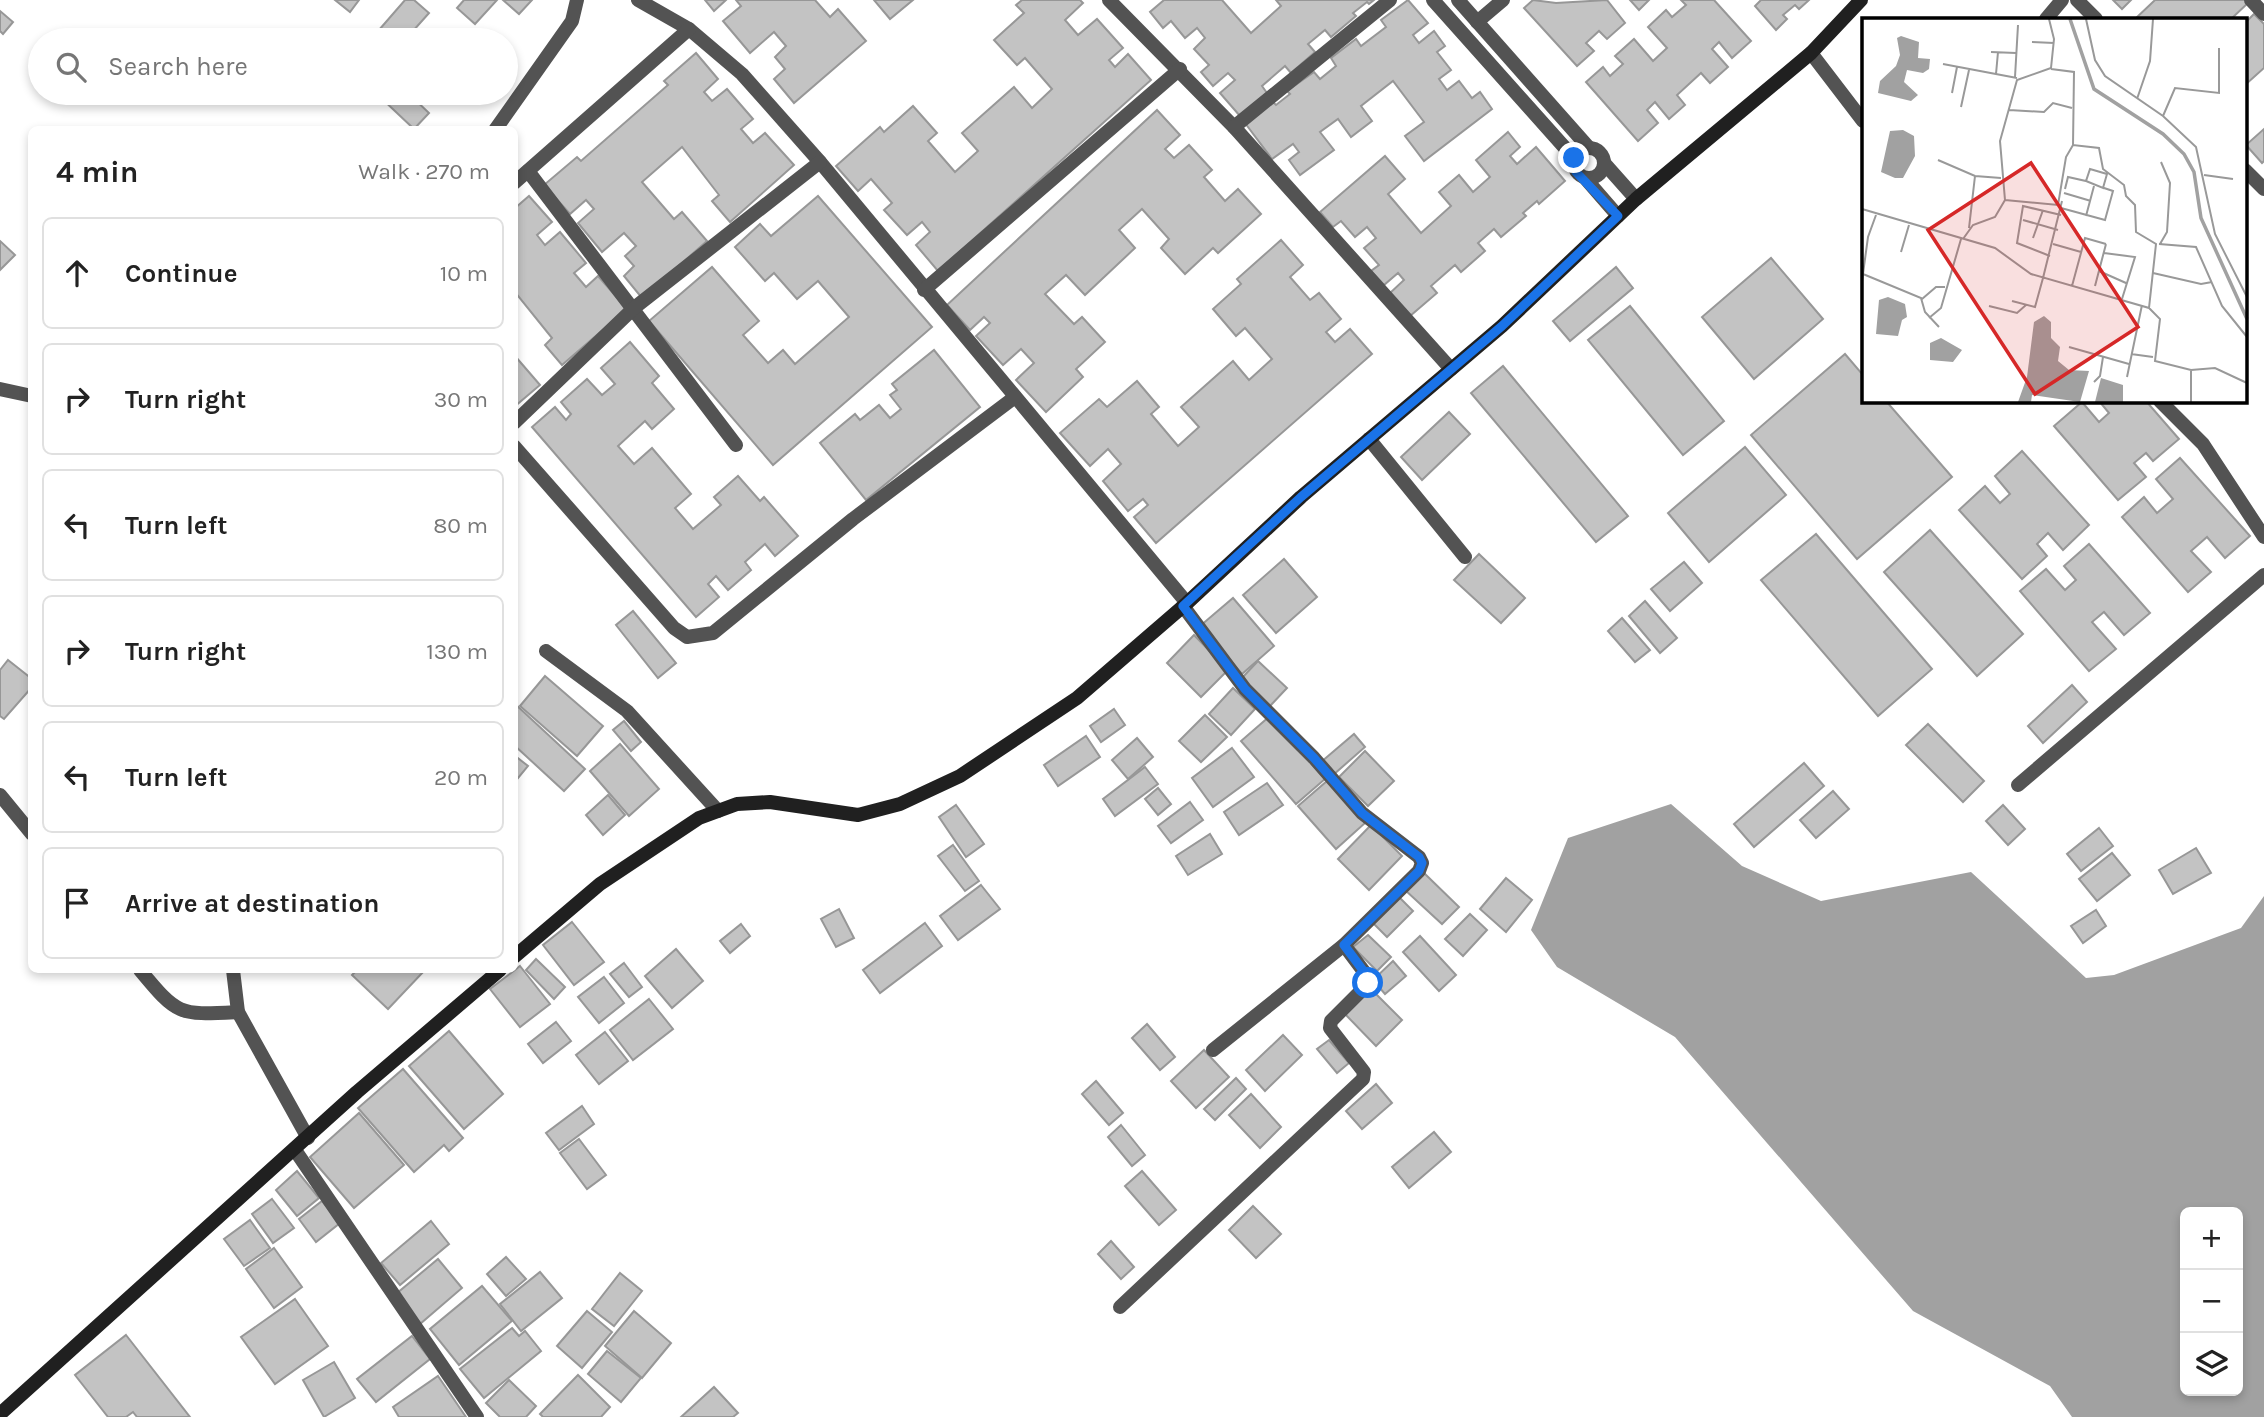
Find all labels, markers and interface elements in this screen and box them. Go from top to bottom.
inset map [1862,18,2246,402]
search box [28,28,518,105]
icon: search [52,48,90,86]
text: Search here [108,51,248,82]
route end [1558,142,1589,173]
text: 4 min [56,154,138,190]
text: Walk · 270 m [358,158,490,185]
icon: ahead [58,254,96,292]
text: Continue [125,258,237,289]
text: 10 m [440,260,488,287]
icon: right [58,380,96,418]
text: Turn right [125,384,246,415]
text: 30 m [434,386,488,413]
icon: left [58,506,96,544]
text: Turn left [125,510,227,541]
text: 80 m [433,512,488,539]
icon: right [58,632,96,670]
text: Turn right [125,636,246,667]
text: 130 m [426,638,488,665]
icon: left [58,758,96,796]
text: Turn left [125,762,227,793]
text: 20 m [434,764,488,791]
icon: arrive [58,884,96,922]
text: Arrive at destination [125,888,379,919]
route start [1352,967,1383,998]
map controls [2180,1207,2243,1396]
button: + [2180,1207,2243,1270]
button: − [2180,1270,2243,1333]
button: layers [2180,1333,2243,1396]

